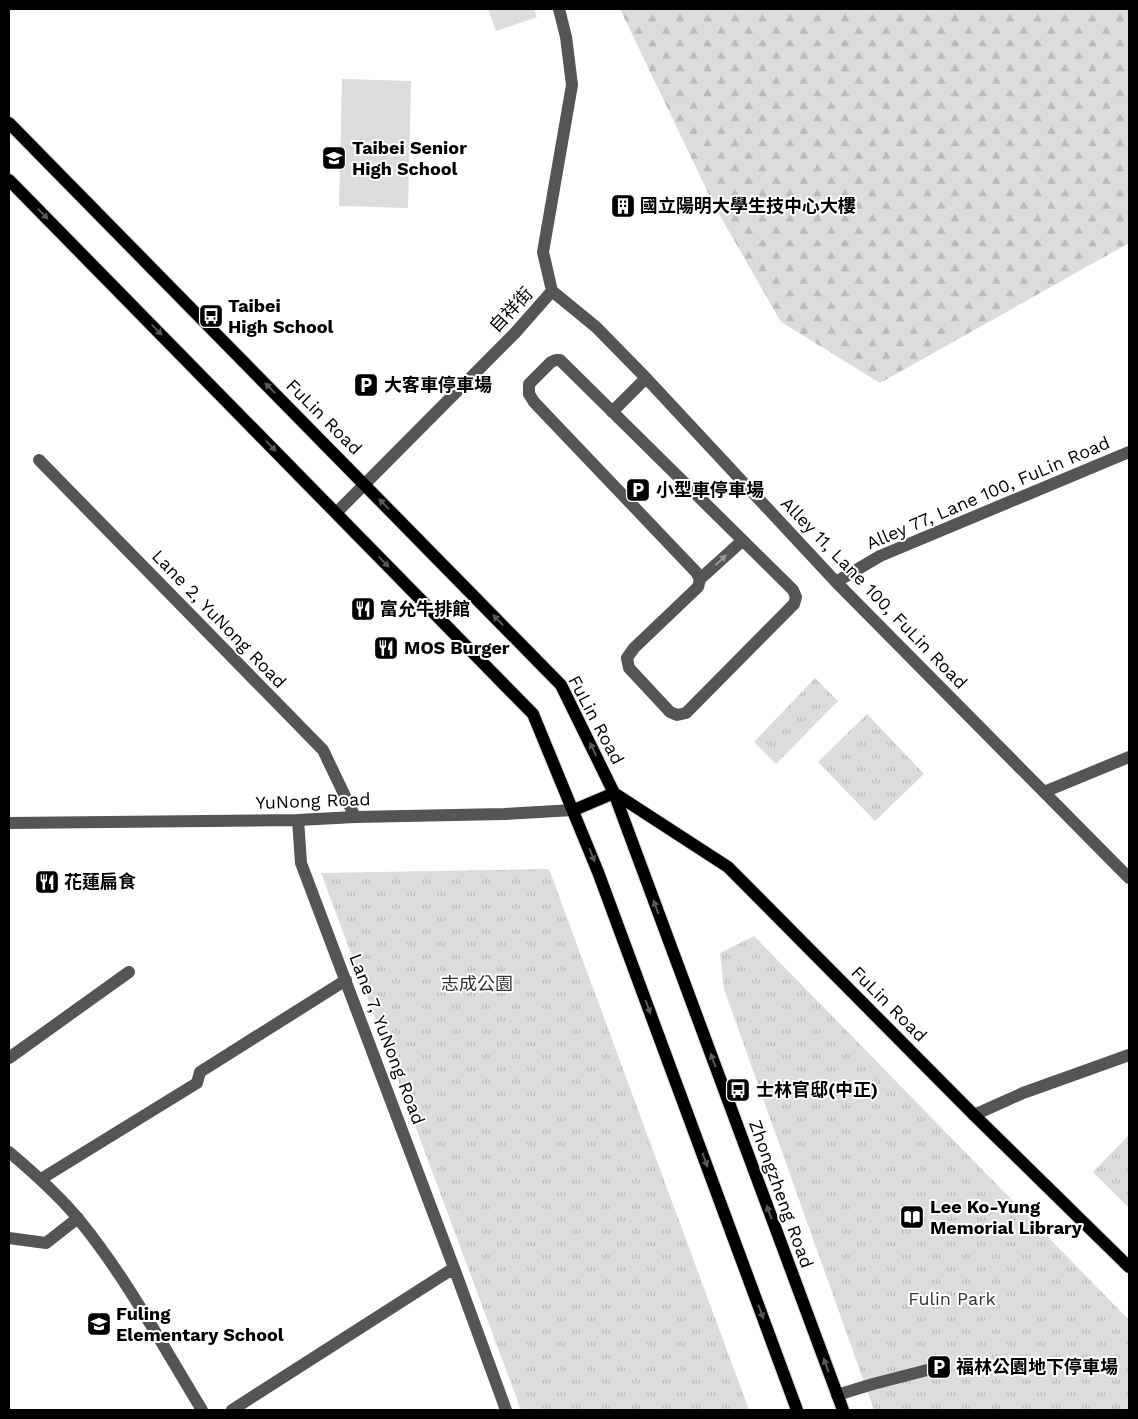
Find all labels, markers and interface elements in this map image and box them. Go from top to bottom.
place label: Taibei Senior High School [352,137,467,179]
school or university icon: Taibei Senior High School [321,145,347,171]
building icon: 國立陽明大學生技中心大樓 [610,193,636,219]
place label: 國立陽明大學生技中心大樓 [640,195,856,216]
one-way arrow [37,208,49,220]
street label: 自祥街 [485,283,537,337]
place label: Taibei High School [228,295,334,337]
bus stop icon: Taibei High School [198,303,224,329]
one-way arrow [151,324,163,336]
parking icon: 大客車停車場 [353,372,379,398]
place label: 大客車停車場 [384,374,492,395]
street label: FuLin Road [282,375,366,459]
one-way arrow [264,382,276,394]
street label: Alley 77, Lane 100, FuLin Road [863,432,1113,554]
one-way arrow [265,440,277,452]
parking icon: 小型車停車場 [625,477,651,503]
place label: 小型車停車場 [656,479,764,500]
street label: Alley 11, Lane 100, FuLin Road [777,492,972,693]
one-way arrow [378,498,390,510]
street label: Lane 2, YuNong Road [148,545,291,692]
one-way arrow [715,554,727,566]
one-way arrow [378,556,390,568]
restaurant icon: 富允牛排館 [350,596,376,622]
place label: 富允牛排館 [380,598,470,619]
one-way arrow [492,614,504,626]
restaurant icon: MOS Burger [373,635,399,661]
place label: MOS Burger [404,637,510,658]
street label: FuLin Road [564,672,629,768]
one-way arrow [589,742,597,756]
street label: YuNong Road [255,788,371,813]
one-way arrow [588,848,596,862]
restaurant icon: 花蓮扁食 [34,869,60,895]
place label: 花蓮扁食 [64,871,136,892]
one-way arrow [652,900,660,915]
street label: Lane 7, YuNong Road [345,950,430,1127]
street label: FuLin Road [847,962,931,1046]
park label: 志成公園 [441,973,513,994]
one-way arrow [645,1000,652,1015]
one-way arrow [709,1052,717,1067]
bus stop icon: 士林官邸(中正) [725,1077,751,1103]
place label: 士林官邸(中正) [756,1079,878,1100]
street label: Zhongzheng Road [745,1117,818,1271]
one-way arrow [701,1153,709,1168]
place label: Lee Ko-Yung Memorial Library [930,1196,1083,1238]
one-way arrow [765,1204,773,1219]
library icon: Lee Ko-Yung Memorial Library [899,1204,925,1230]
park label: Fulin Park [908,1288,996,1309]
place label: Fuling Elementary School [116,1303,284,1345]
one-way arrow [757,1305,765,1320]
school or university icon: Fuling Elementary School [86,1311,112,1337]
parking icon: 福林公園地下停車場 [926,1354,952,1380]
place label: 福林公園地下停車場 [956,1356,1118,1377]
one-way arrow [822,1357,829,1372]

